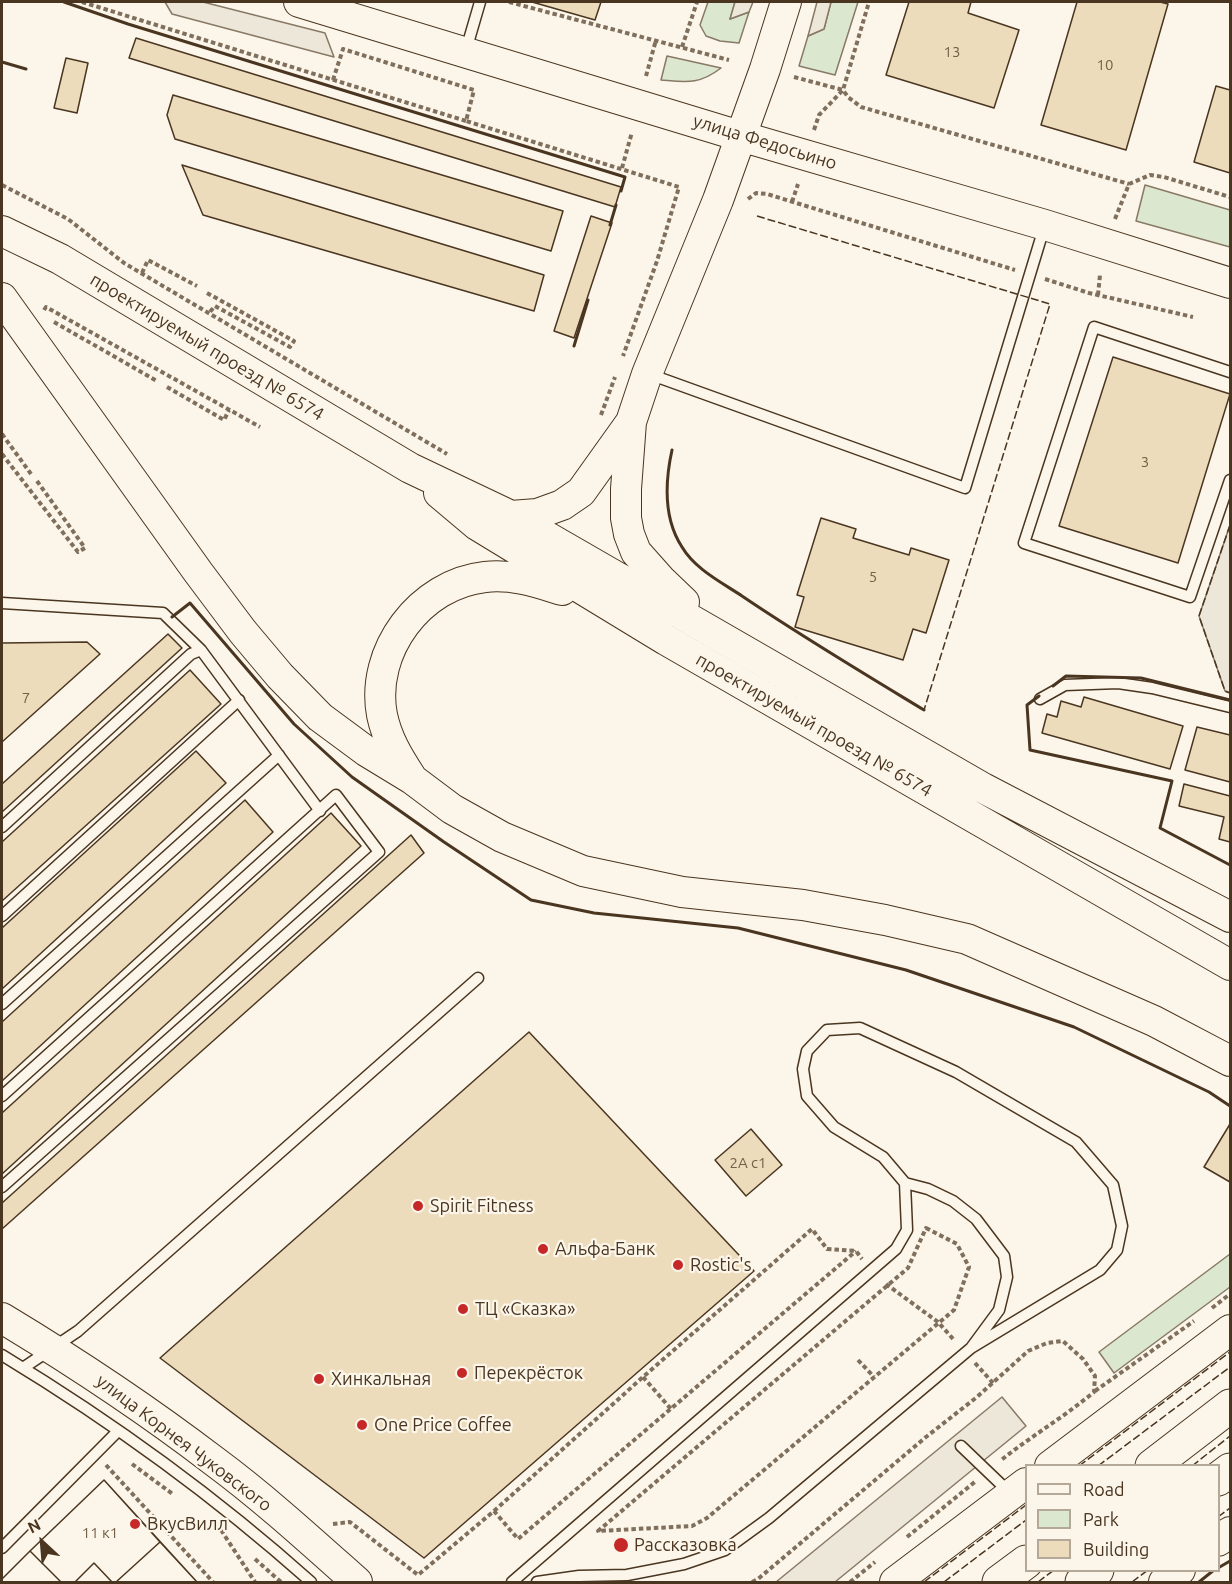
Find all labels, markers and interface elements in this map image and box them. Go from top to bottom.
house number: 13 [944,43,960,61]
house number: 10 [1097,56,1113,74]
street label: улица Федосьино [690,110,840,174]
street label: проектируемый проезд № 6574 [86,269,328,425]
house number: 3 [1141,453,1149,471]
house number: 5 [869,568,877,586]
street label: проектируемый проезд № 6574 [692,648,936,802]
house number: 7 [22,689,30,707]
house number: 2А с1 [729,1154,767,1172]
place label: Spirit Fitness [430,1195,533,1217]
marker: Spirit Fitness [411,1199,425,1213]
place label: Альфа-Банк [555,1238,655,1260]
marker: Альфа-Банк [536,1242,550,1256]
place label: Rostic's [690,1254,751,1276]
marker: Rostic's [671,1258,685,1272]
place label: ТЦ «Сказка» [475,1298,575,1320]
marker: ТЦ «Сказка» [456,1302,470,1316]
place label: Перекрёсток [474,1362,583,1384]
marker: Перекрёсток [455,1366,469,1380]
place label: Хинкальная [331,1368,431,1390]
street label: улица Корнея Чуковского [92,1370,276,1516]
marker: Хинкальная [312,1372,326,1386]
place label: One Price Coffee [374,1414,512,1436]
marker: One Price Coffee [355,1418,369,1432]
legend [1025,1464,1220,1572]
text: Road [1083,1479,1125,1499]
text: Park [1083,1509,1119,1529]
north arrow [12,1512,72,1572]
place label: ВкусВилл [147,1513,228,1535]
text: N [25,1515,43,1537]
marker: ВкусВилл [128,1517,142,1531]
house number: 11 к1 [82,1524,118,1542]
place label: Рассказовка [634,1534,737,1556]
marker: Рассказовка [612,1536,630,1554]
text: Building [1083,1539,1149,1559]

